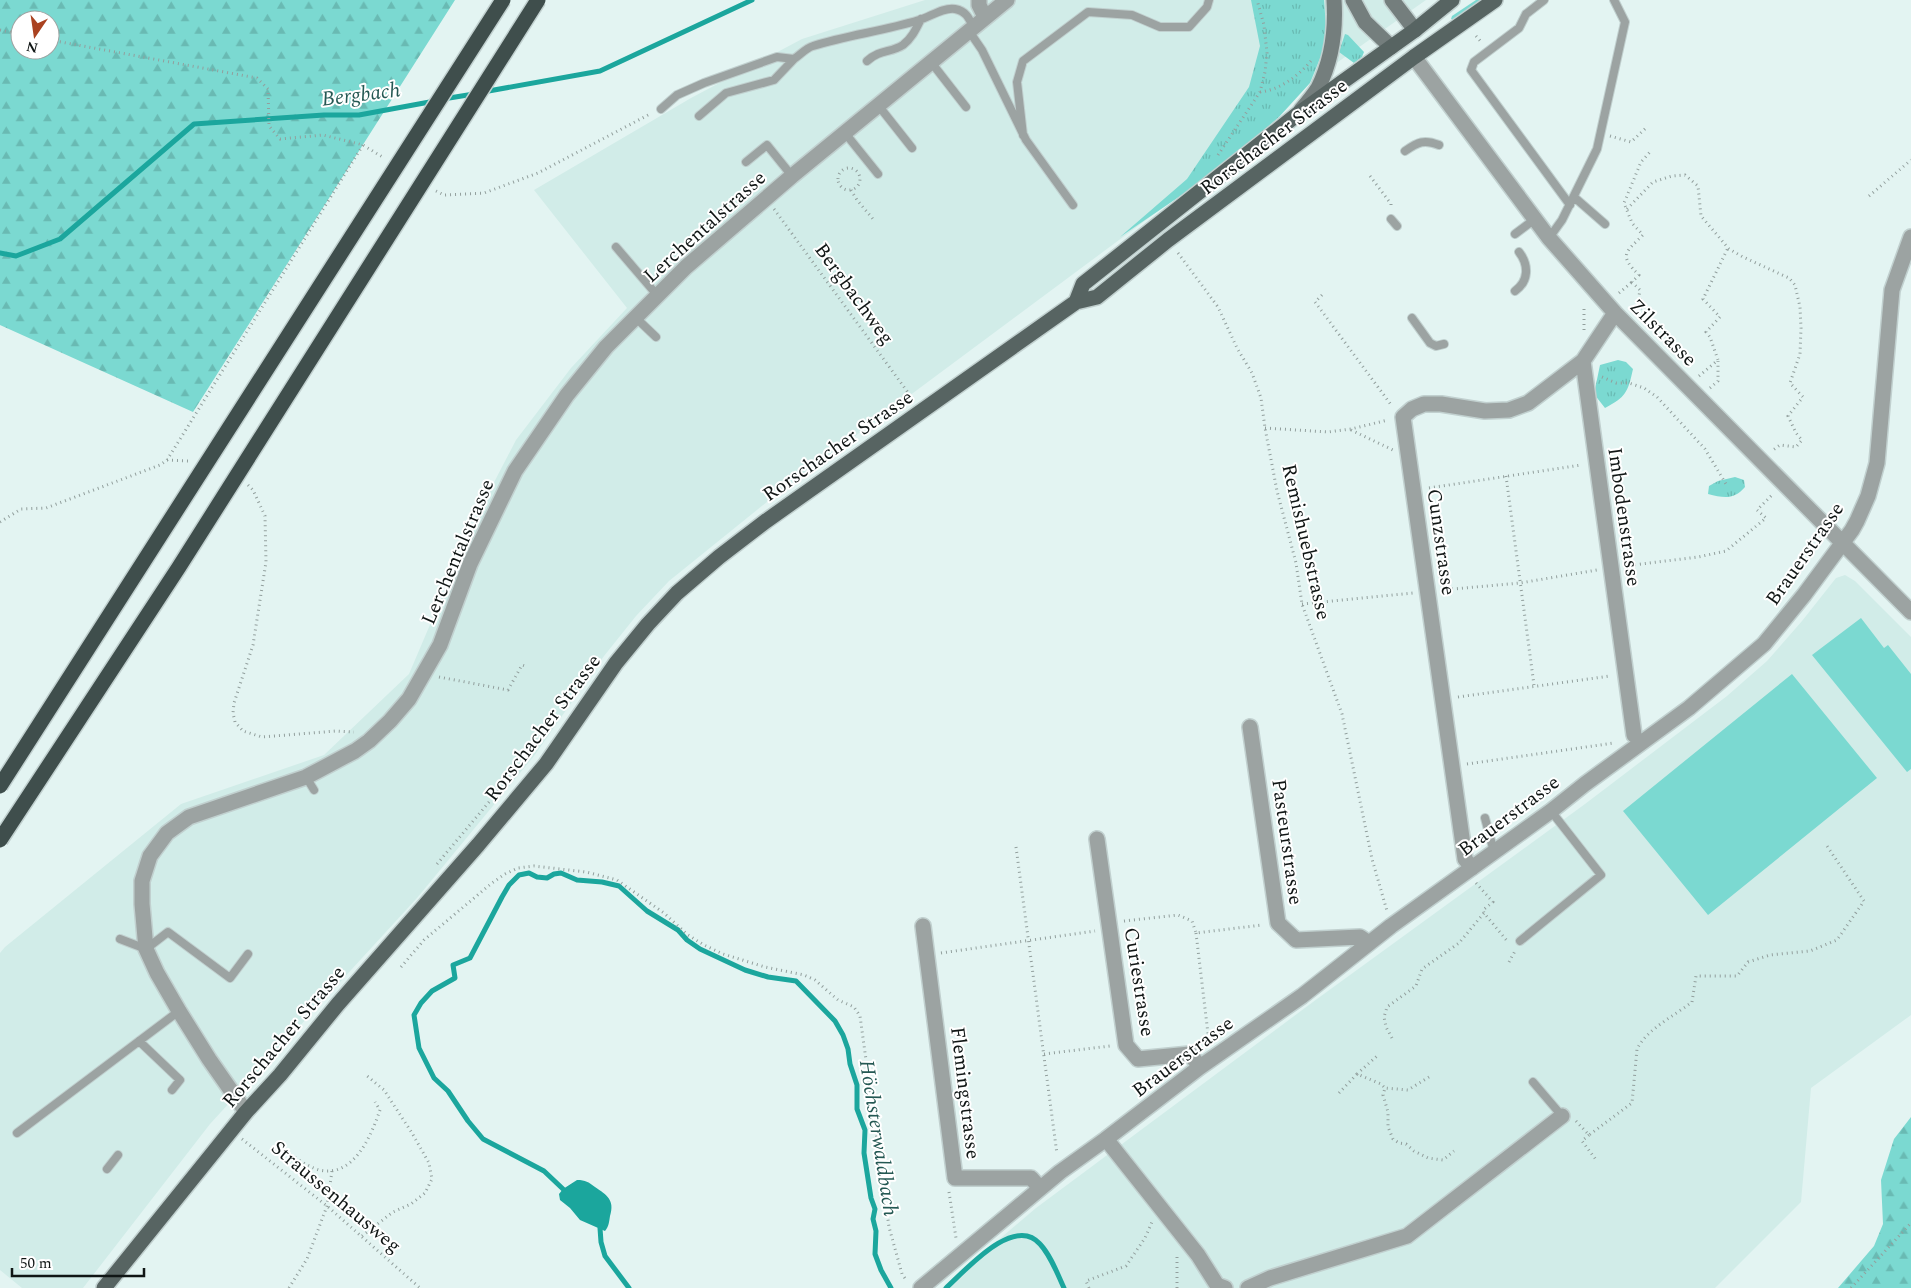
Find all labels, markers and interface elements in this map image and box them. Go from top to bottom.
north arrow [10,10,60,60]
text: N [24,36,40,59]
street label: Rorschacher Strasse [1194,71,1354,203]
water label: Bergbach [320,74,402,116]
street label: Lerchentalstrasse [637,164,773,290]
street label: Bergbachweg [807,237,901,351]
street label: Zilstrasse [1622,292,1704,374]
street label: Rorschacher Strasse [756,383,920,509]
street label: Imbodenstrasse [1599,446,1649,588]
street label: Remishuebstrasse [1273,461,1339,623]
street label: Lerchentalstrasse [414,474,502,630]
street label: Cunzstrasse [1419,487,1463,597]
street label: Brauerstrasse [1758,496,1852,612]
street label: Rorschacher Strasse [477,648,609,808]
street label: Brauerstrasse [1452,768,1566,864]
street label: Pasteurstrasse [1263,777,1311,907]
street label: Curiestrasse [1116,925,1162,1039]
street label: Rorschacher Strasse [215,959,353,1115]
street label: Brauerstrasse [1126,1009,1240,1105]
street label: Flemingstrasse [942,1025,988,1161]
water label: Höchsterwaldbach [850,1058,906,1219]
street label: Straussenhausweg [264,1133,408,1261]
scale bar [12,1246,145,1278]
text: 50 m [20,1252,52,1275]

